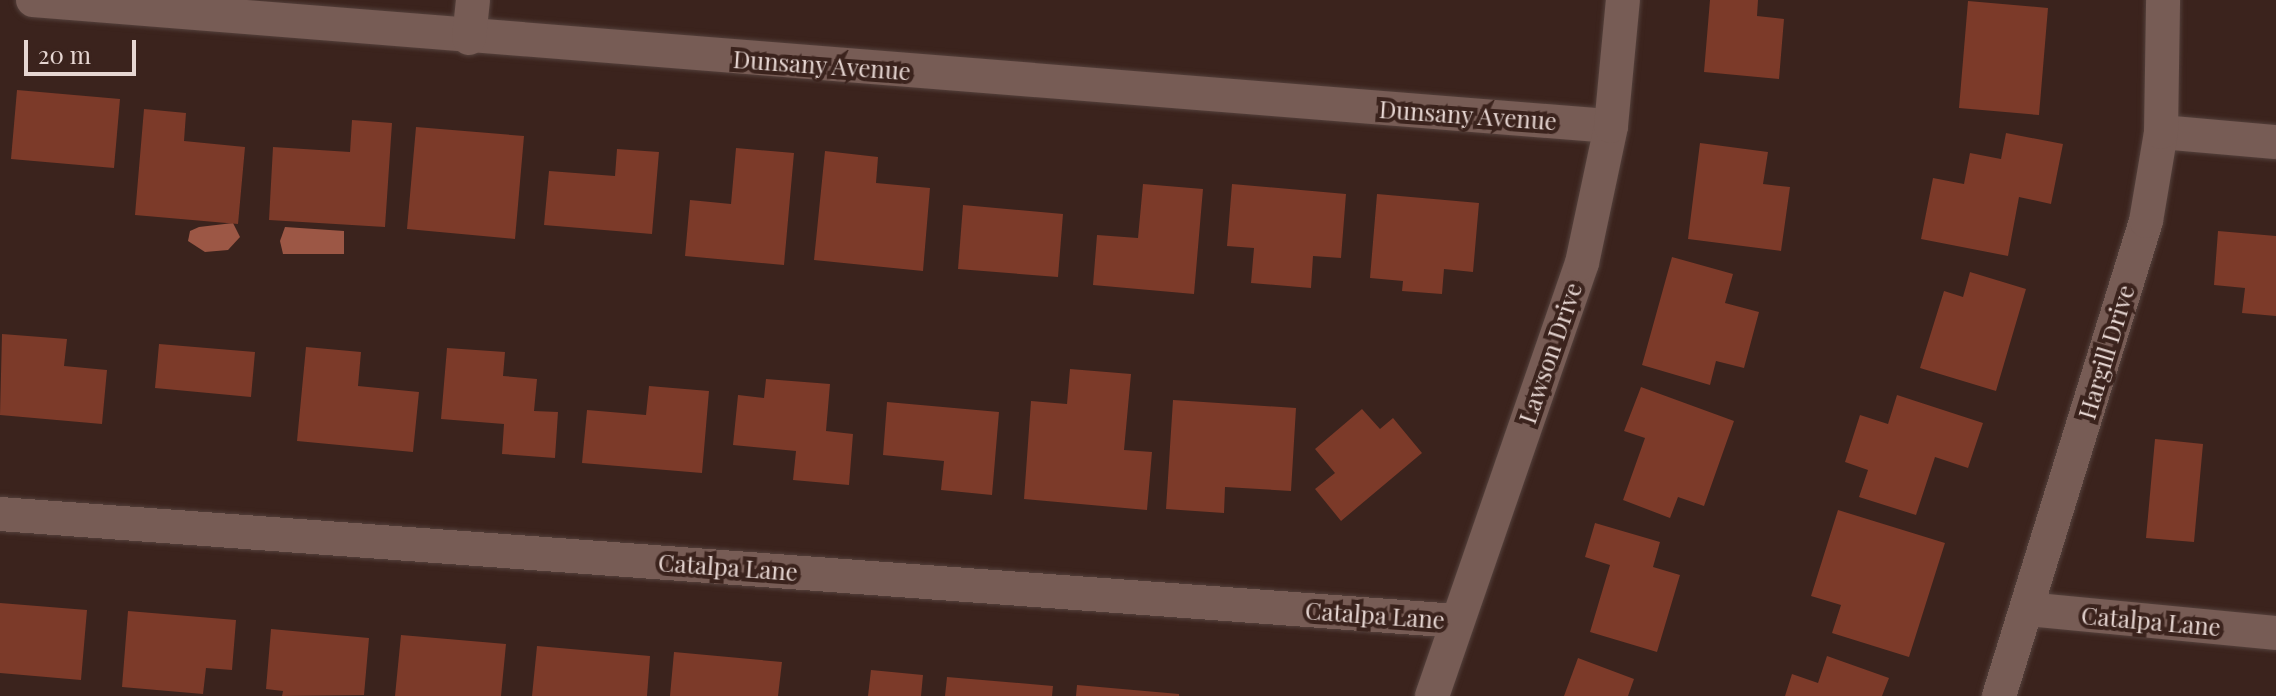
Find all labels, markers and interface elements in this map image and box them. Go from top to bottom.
scale bar [28,24,140,74]
text: 20 m [38,38,91,70]
street label: Dunsany Avenue [731,44,913,86]
street label: Dunsany Avenue [1377,94,1559,136]
street label: Lawson Drive [1512,279,1588,427]
street label: Hargill Drive [2072,281,2140,423]
street label: Catalpa Lane [657,548,799,586]
street label: Catalpa Lane [1304,596,1446,634]
street label: Catalpa Lane [2080,601,2222,641]

